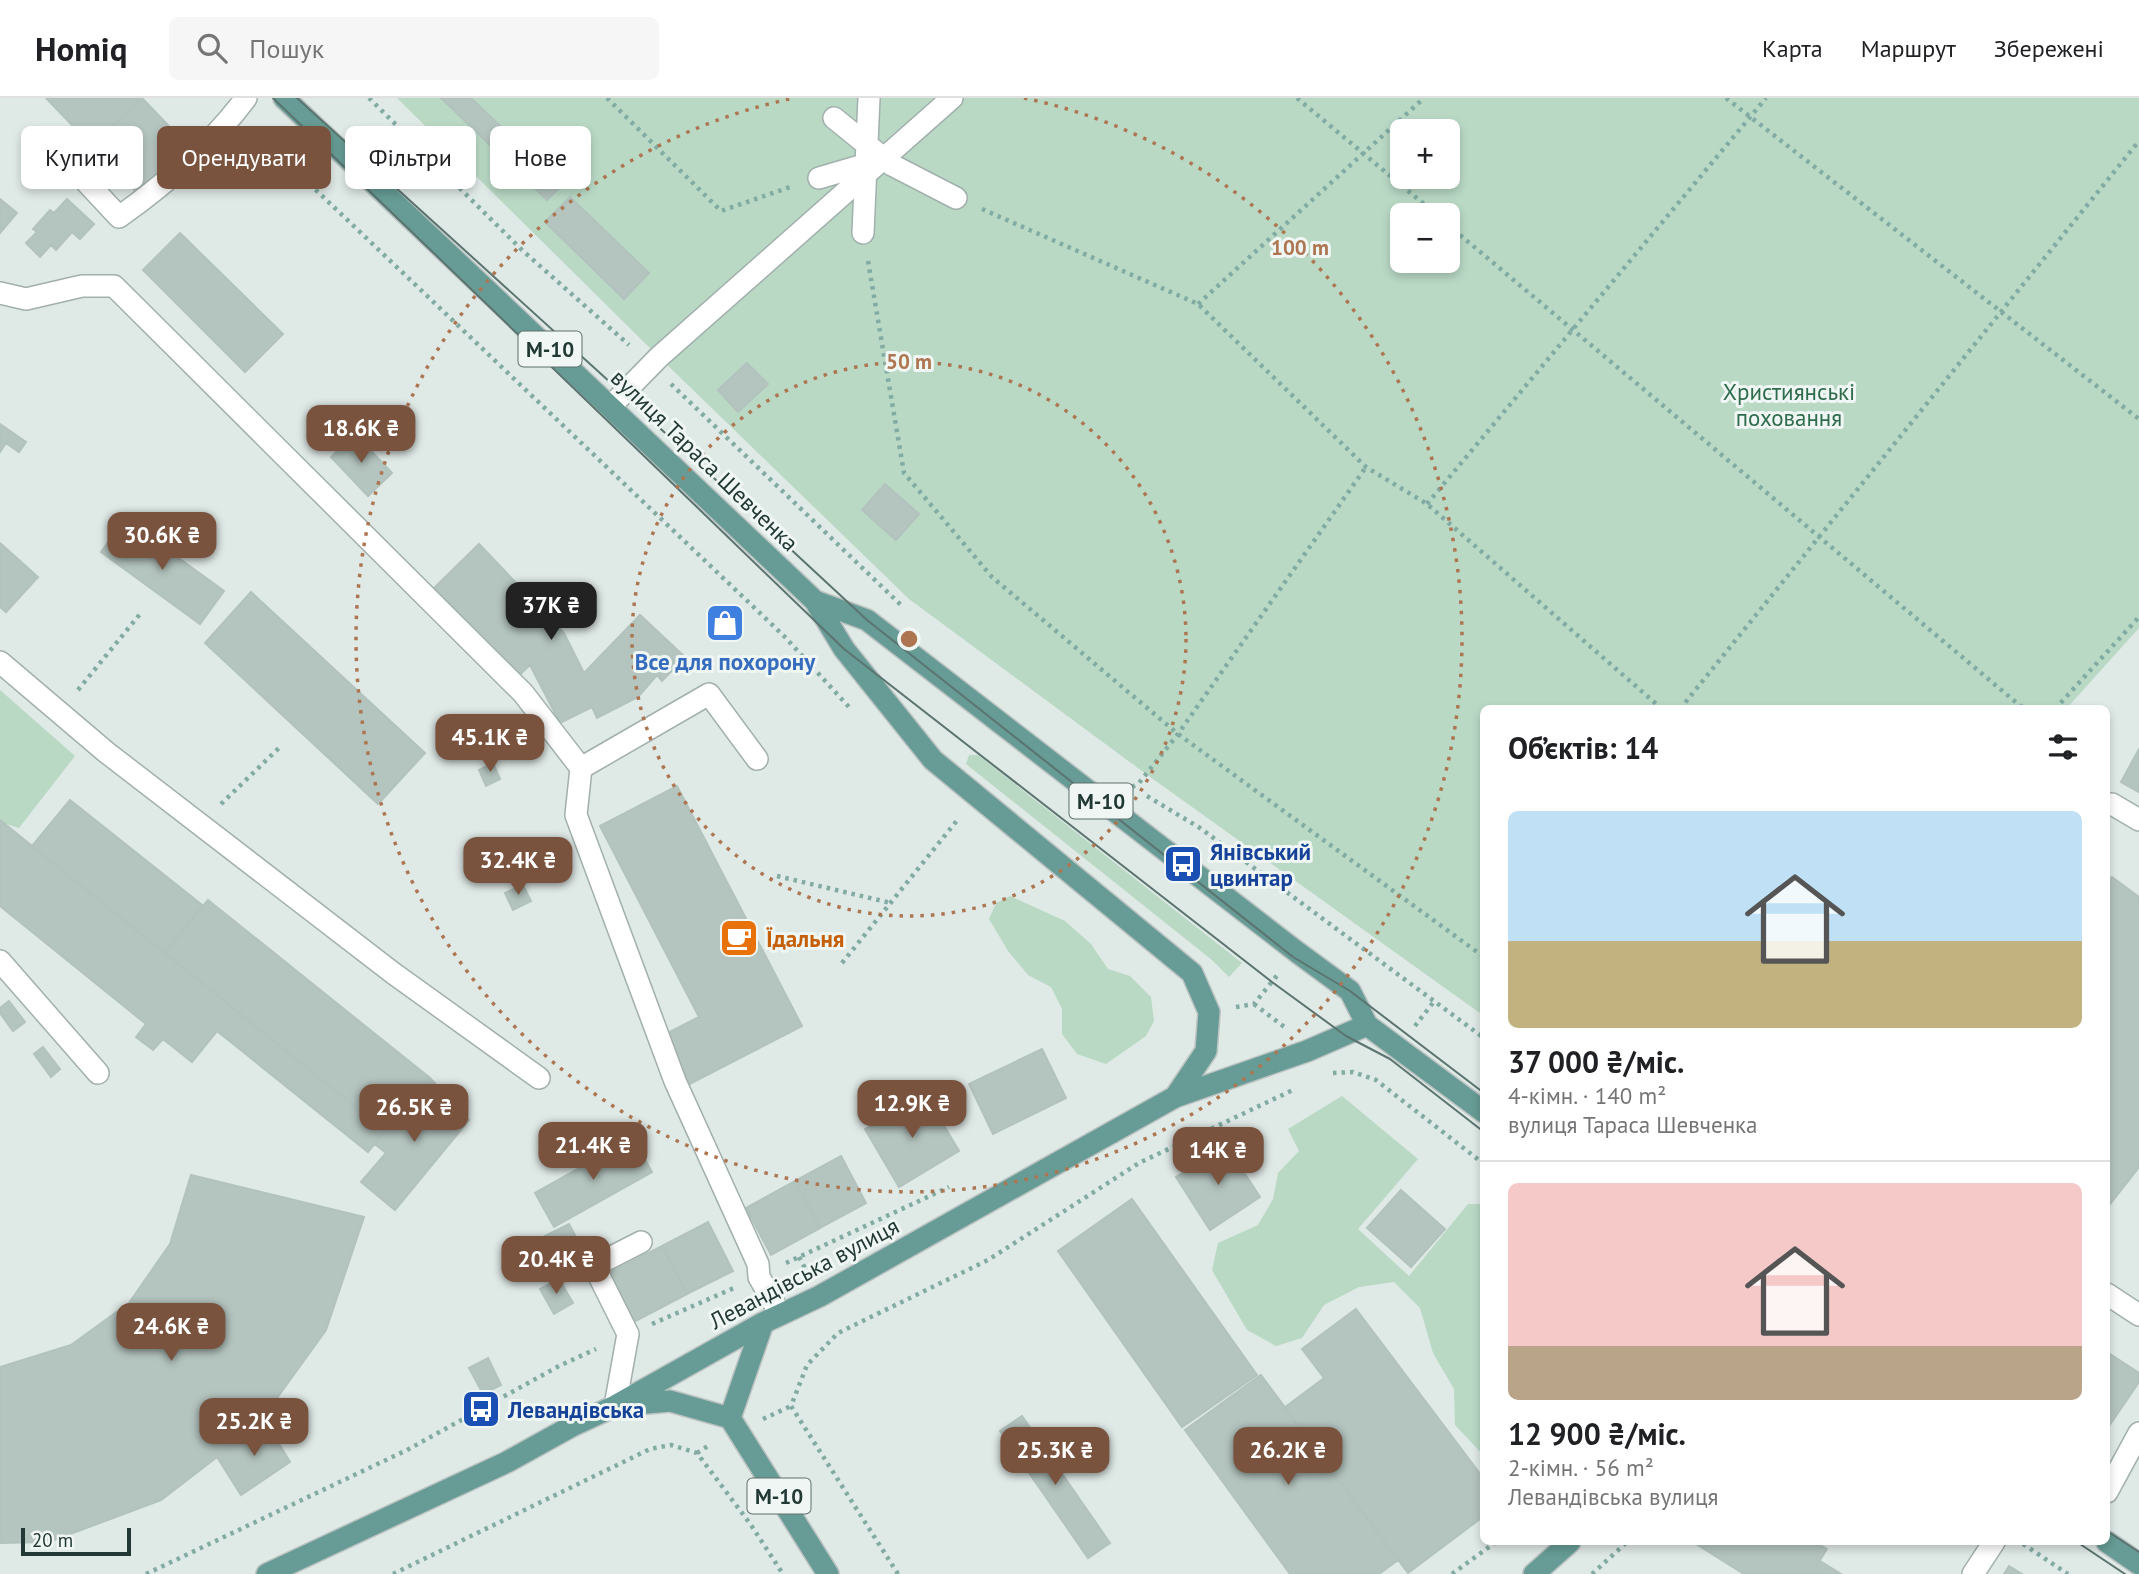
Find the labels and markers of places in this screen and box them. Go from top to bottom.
pin: 18.6K ₴ [296,406,426,465]
pin: 30.6K ₴ [97,512,227,572]
pin: 37K ₴ [502,582,600,642]
shop icon: Все для похорону [704,602,746,644]
centre of rings [897,627,921,651]
place label: Все для похорону [635,647,816,676]
pin: 45.1K ₴ [425,714,555,774]
place label: Янівський цвинтар [1210,837,1311,892]
pin: 32.4K ₴ [453,838,583,897]
bus stop icon: Янівський цвинтар [1162,843,1204,885]
cafe icon: Їдальня [718,917,760,959]
place label: Їдальня [766,924,844,953]
pin: 12.9K ₴ [847,1080,977,1140]
pin: 26.5K ₴ [349,1084,479,1144]
pin: 21.4K ₴ [528,1122,658,1182]
pin: 14K ₴ [1169,1128,1267,1187]
pin: 20.4K ₴ [491,1236,621,1296]
pin: 24.6K ₴ [106,1304,236,1363]
bus stop icon: Левандівська [460,1388,502,1430]
place label: Левандівська [507,1395,644,1424]
pin: 25.2K ₴ [189,1398,319,1458]
pin: 25.3K ₴ [990,1428,1120,1487]
pin: 26.2K ₴ [1223,1428,1353,1487]

